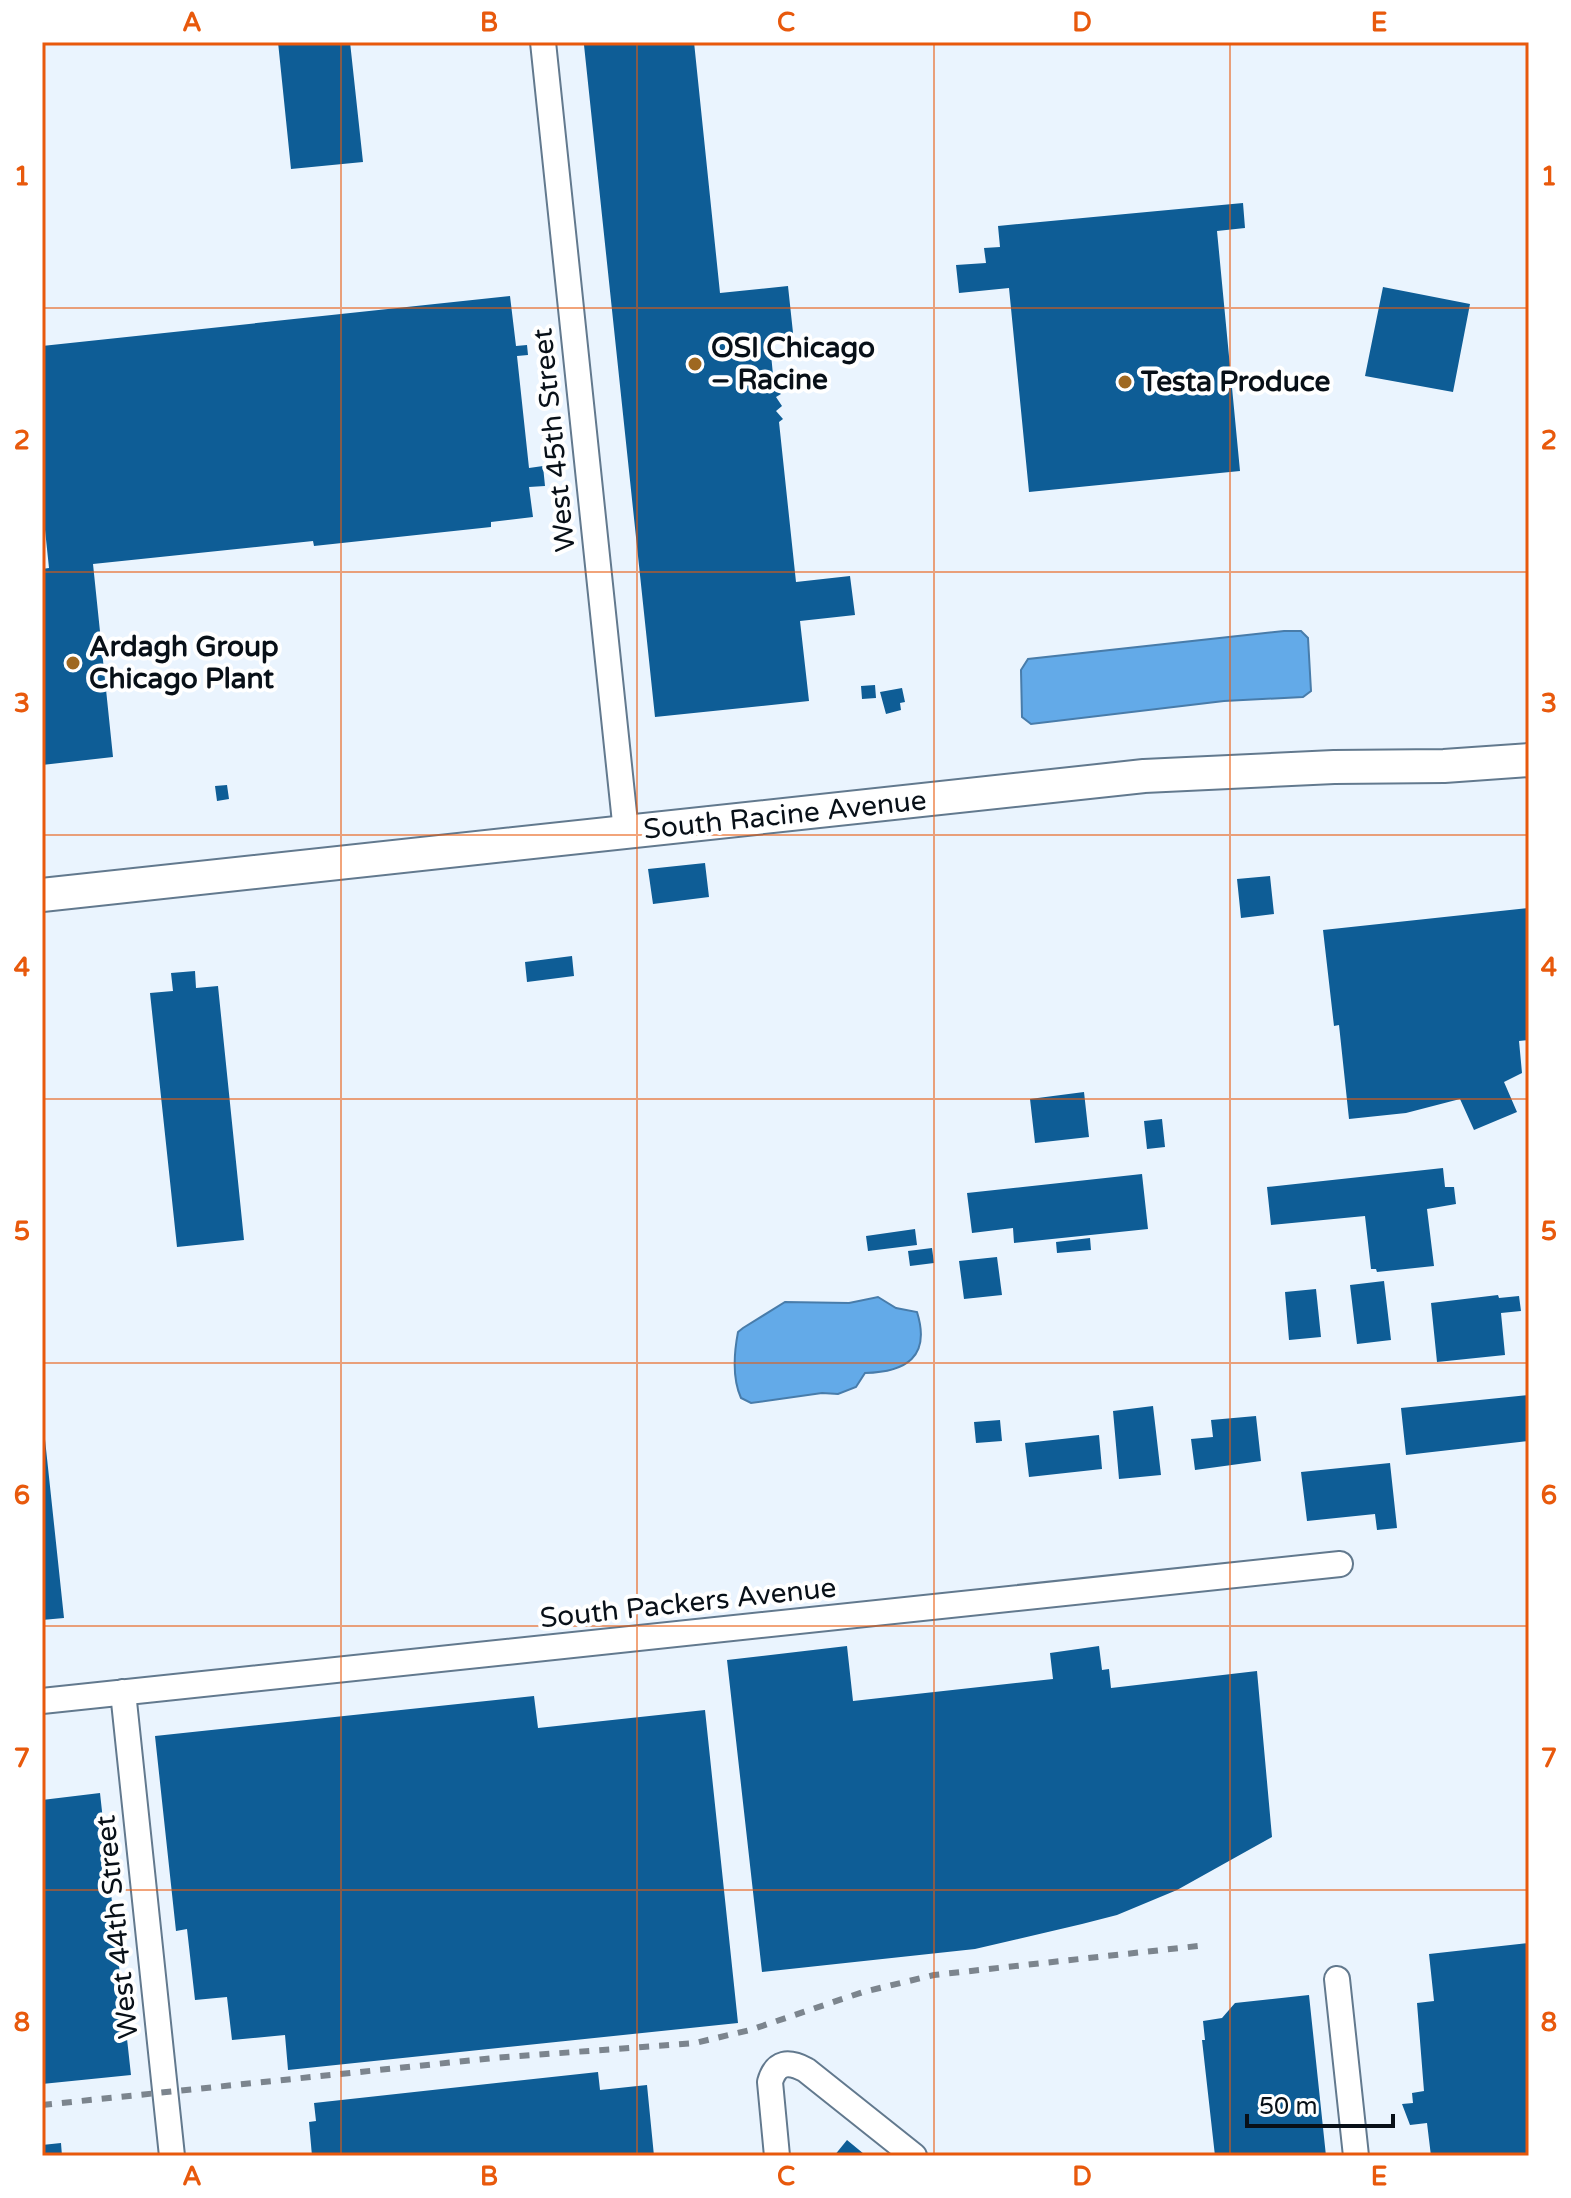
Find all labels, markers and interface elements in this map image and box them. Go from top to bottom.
text: A [182,7,202,38]
text: B [480,7,498,38]
text: C [777,7,795,38]
text: D [1072,7,1092,38]
text: E [1371,7,1387,38]
text: 1 [14,161,30,192]
text: 1 [1541,161,1557,192]
street label: West 45th Street [525,326,583,553]
place label: OSI Chicago – Racine [711,331,875,397]
marker: OSI Chicago – Racine [686,355,704,373]
place label: Testa Produce [1140,365,1331,399]
marker: Testa Produce [1116,373,1134,391]
text: 2 [14,425,30,456]
text: 2 [1541,425,1557,456]
place label: Ardagh Group Chicago Plant [89,630,279,696]
marker: Ardagh Group Chicago Plant [64,654,82,672]
text: 3 [14,688,30,719]
text: 3 [1541,688,1557,719]
street label: South Racine Avenue [642,783,928,847]
text: 4 [14,952,30,983]
text: 4 [1541,952,1557,983]
text: 5 [14,1216,30,1247]
text: 5 [1541,1216,1557,1247]
text: 6 [14,1480,30,1511]
text: 6 [1541,1480,1557,1511]
street label: South Packers Avenue [538,1571,838,1635]
text: 7 [14,1743,30,1774]
text: 7 [1541,1743,1557,1774]
street label: West 44th Street [88,1813,146,2040]
text: 8 [14,2007,30,2038]
text: 8 [1541,2007,1557,2038]
scale bar [1247,2078,1393,2128]
text: 50 m [1259,2092,1317,2121]
text: A [182,2161,202,2192]
text: B [480,2161,498,2192]
text: C [777,2161,795,2192]
text: D [1072,2161,1092,2192]
text: E [1371,2161,1387,2192]

